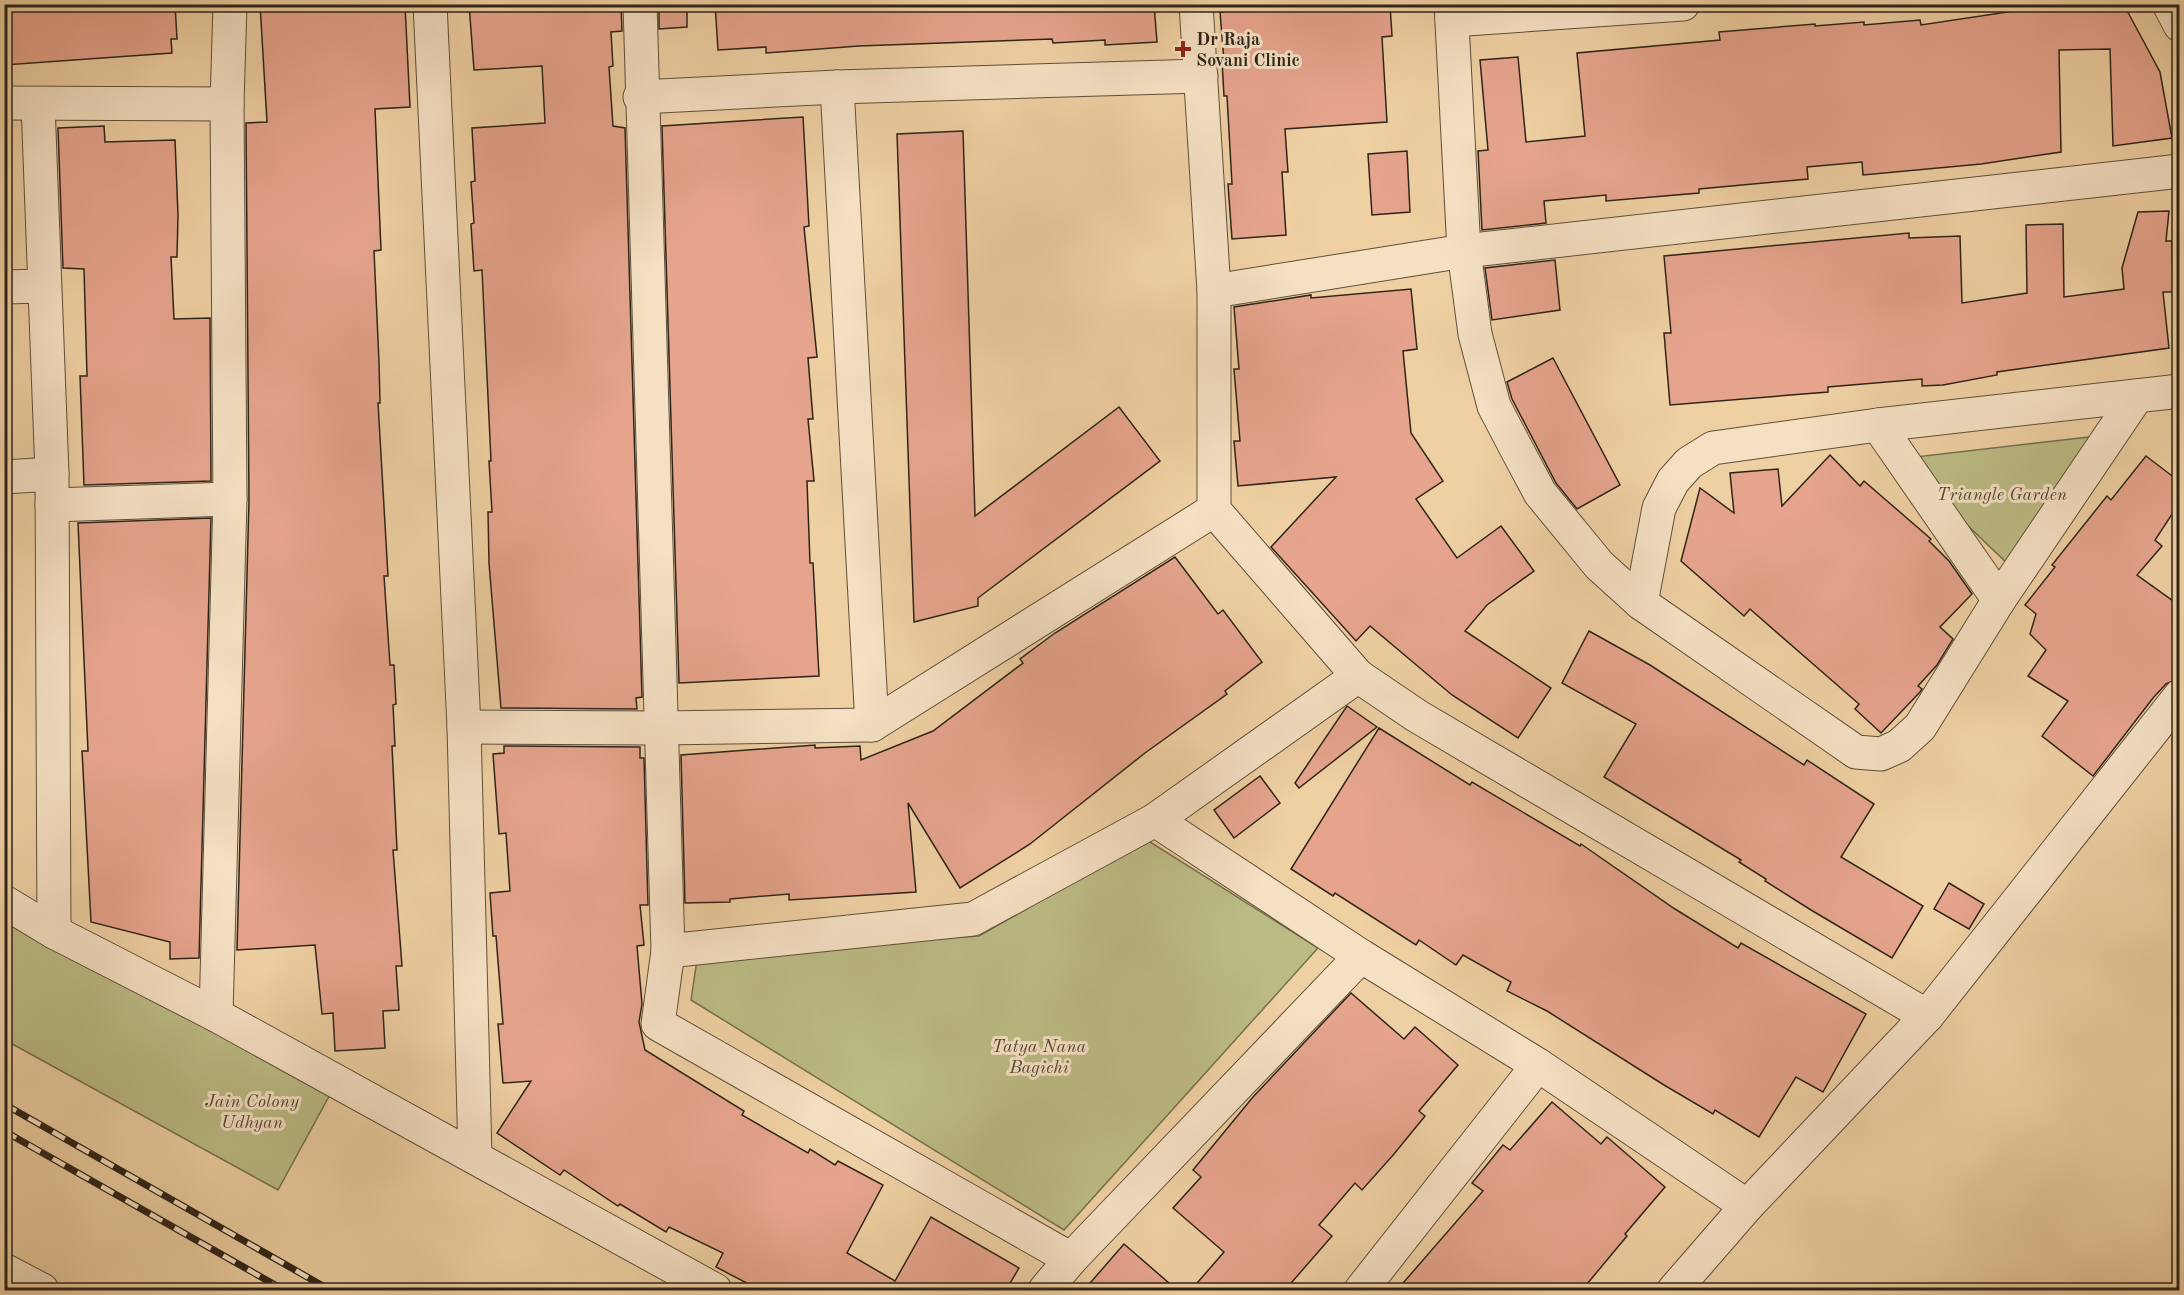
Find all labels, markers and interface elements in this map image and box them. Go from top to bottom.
place label: Dr Raja Sovani Clinic [1196,31,1300,70]
marker: Dr Raja Sovani Clinic [1174,40,1192,58]
park label: Triangle Garden [1937,486,2067,504]
park label: Tatya Nana Bagichi [992,1038,1087,1077]
park label: Jain Colony Udhyan [205,1093,300,1132]

